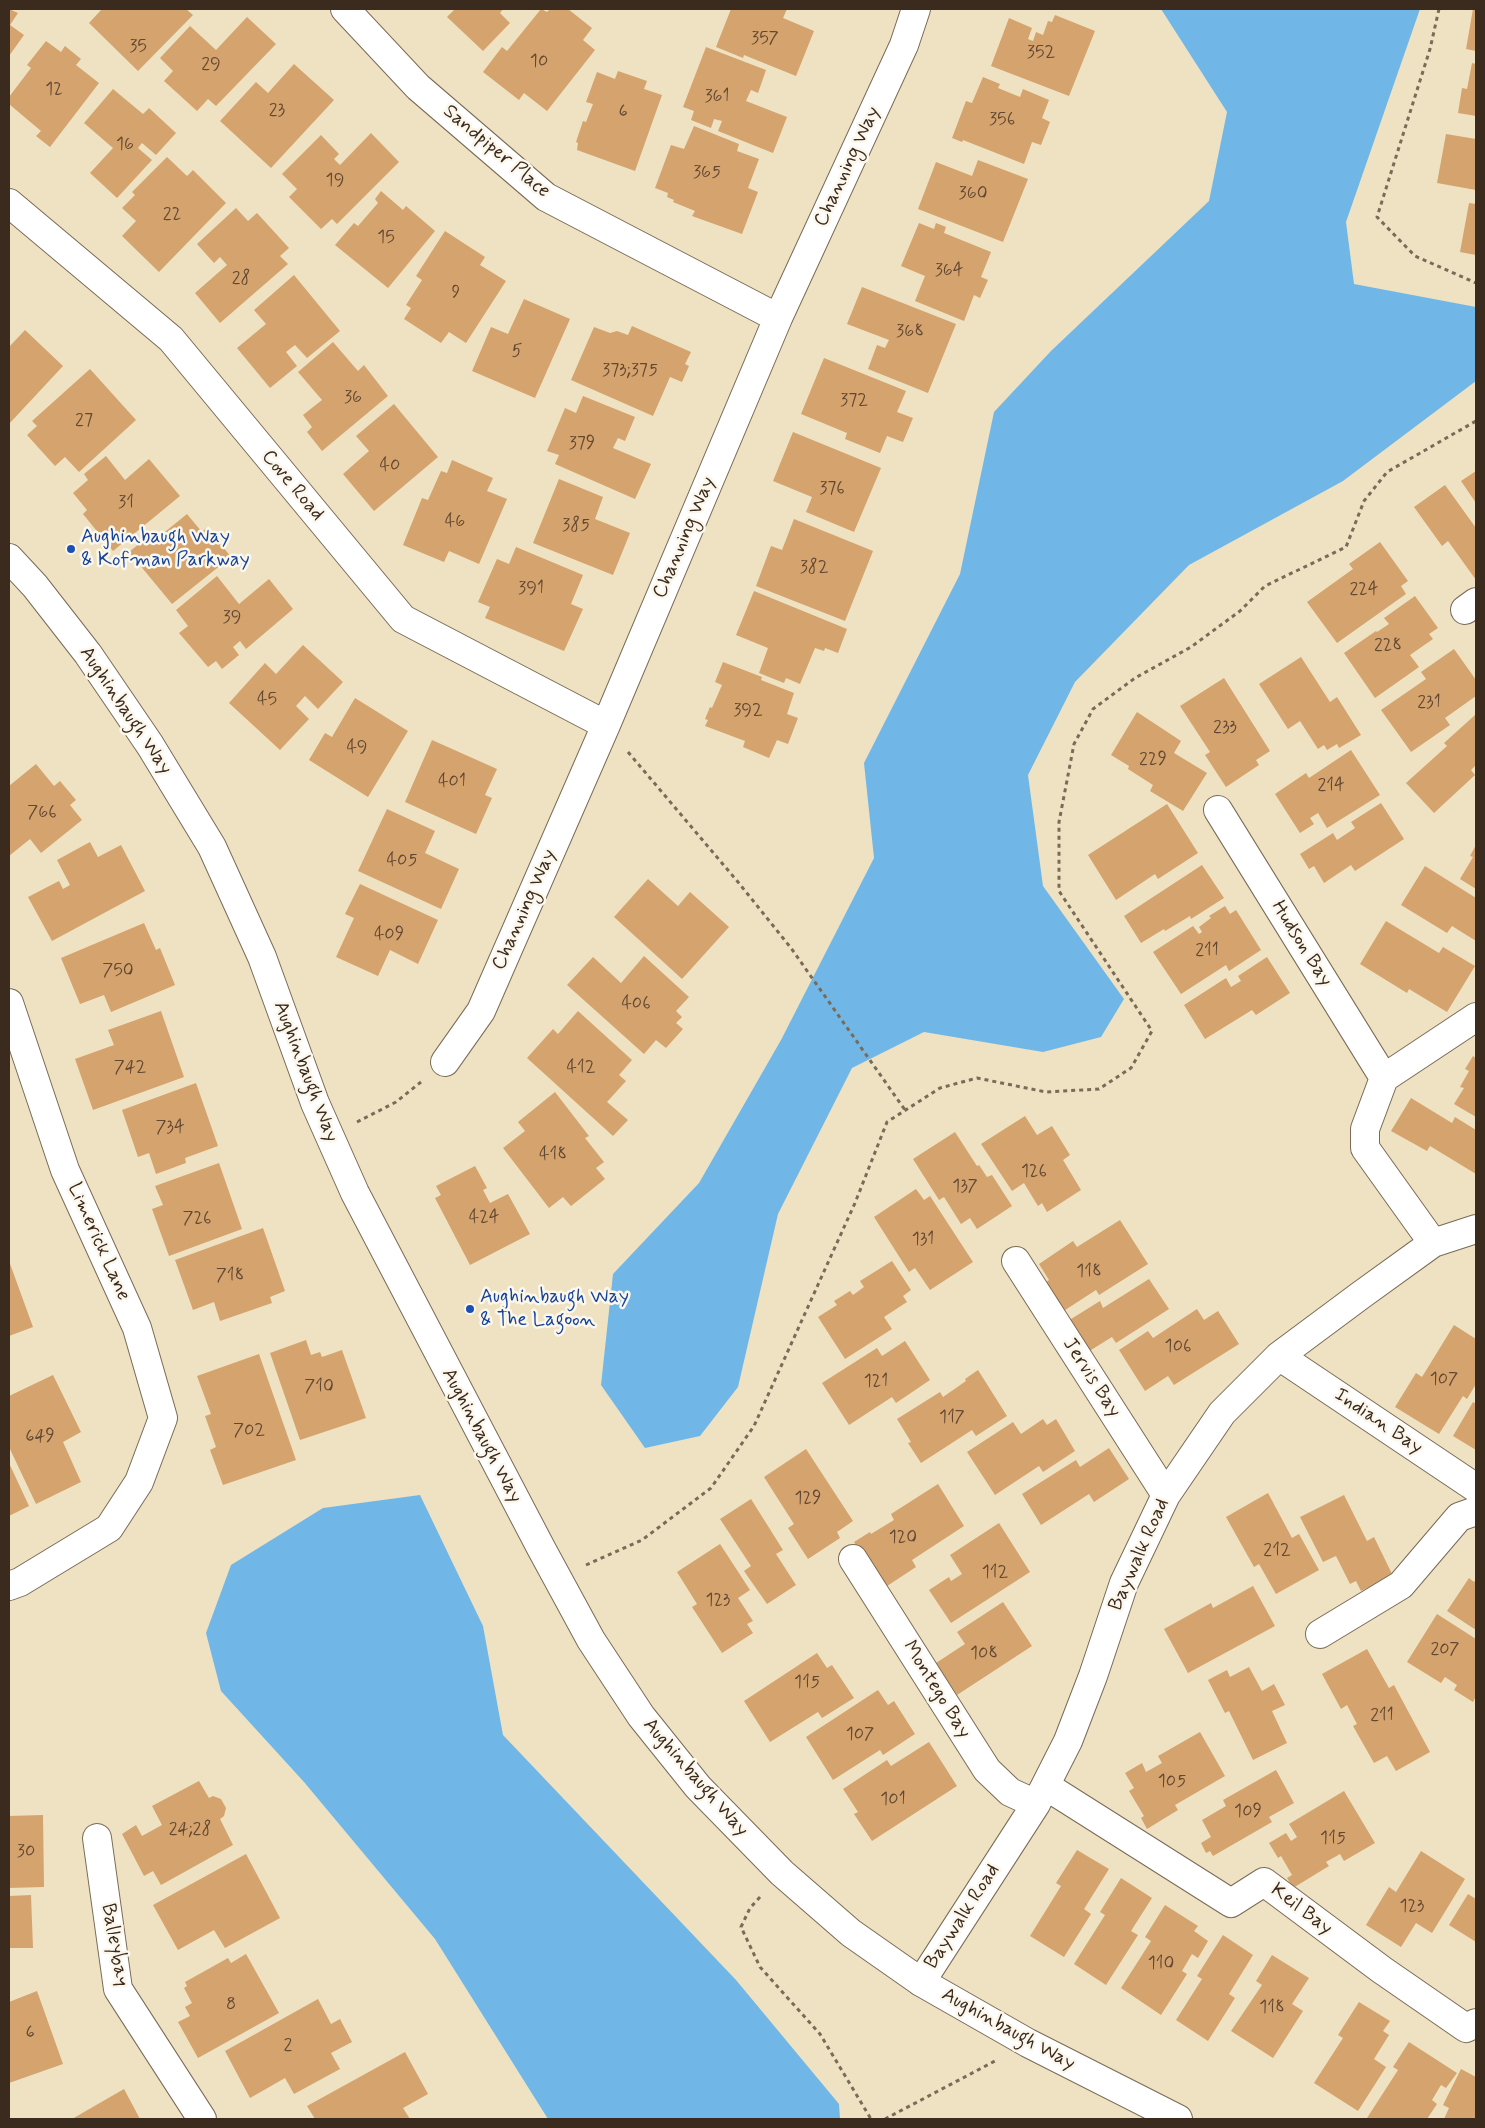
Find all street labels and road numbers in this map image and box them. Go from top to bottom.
street label: Sandpiper Place [437,100,555,204]
street label: Channing Way [810,103,886,231]
street label: Cove Road [255,446,329,526]
street label: Channing Way [649,474,721,602]
street label: Aughinbaugh Way [73,643,177,779]
street label: Channing Way [488,846,562,974]
street label: Hudson Bay [1265,897,1337,991]
street label: Aughinbaugh Way [267,998,343,1146]
street label: Limerick Lane [61,1179,135,1305]
street label: Jervis Bay [1056,1334,1126,1422]
street label: Aughinbaugh Way [435,1365,527,1507]
street label: Indian Bay [1329,1384,1427,1460]
street label: Baywalk Road [1105,1495,1175,1615]
street label: Montego Bay [897,1637,975,1743]
street label: Aughinbaugh Way [637,1714,753,1842]
street label: Baywalk Road [920,1860,1006,1974]
street label: Keil Bay [1265,1879,1337,1941]
street label: Balleybay [95,1902,133,1988]
street label: Aughinbaugh Way [937,1983,1079,2077]

